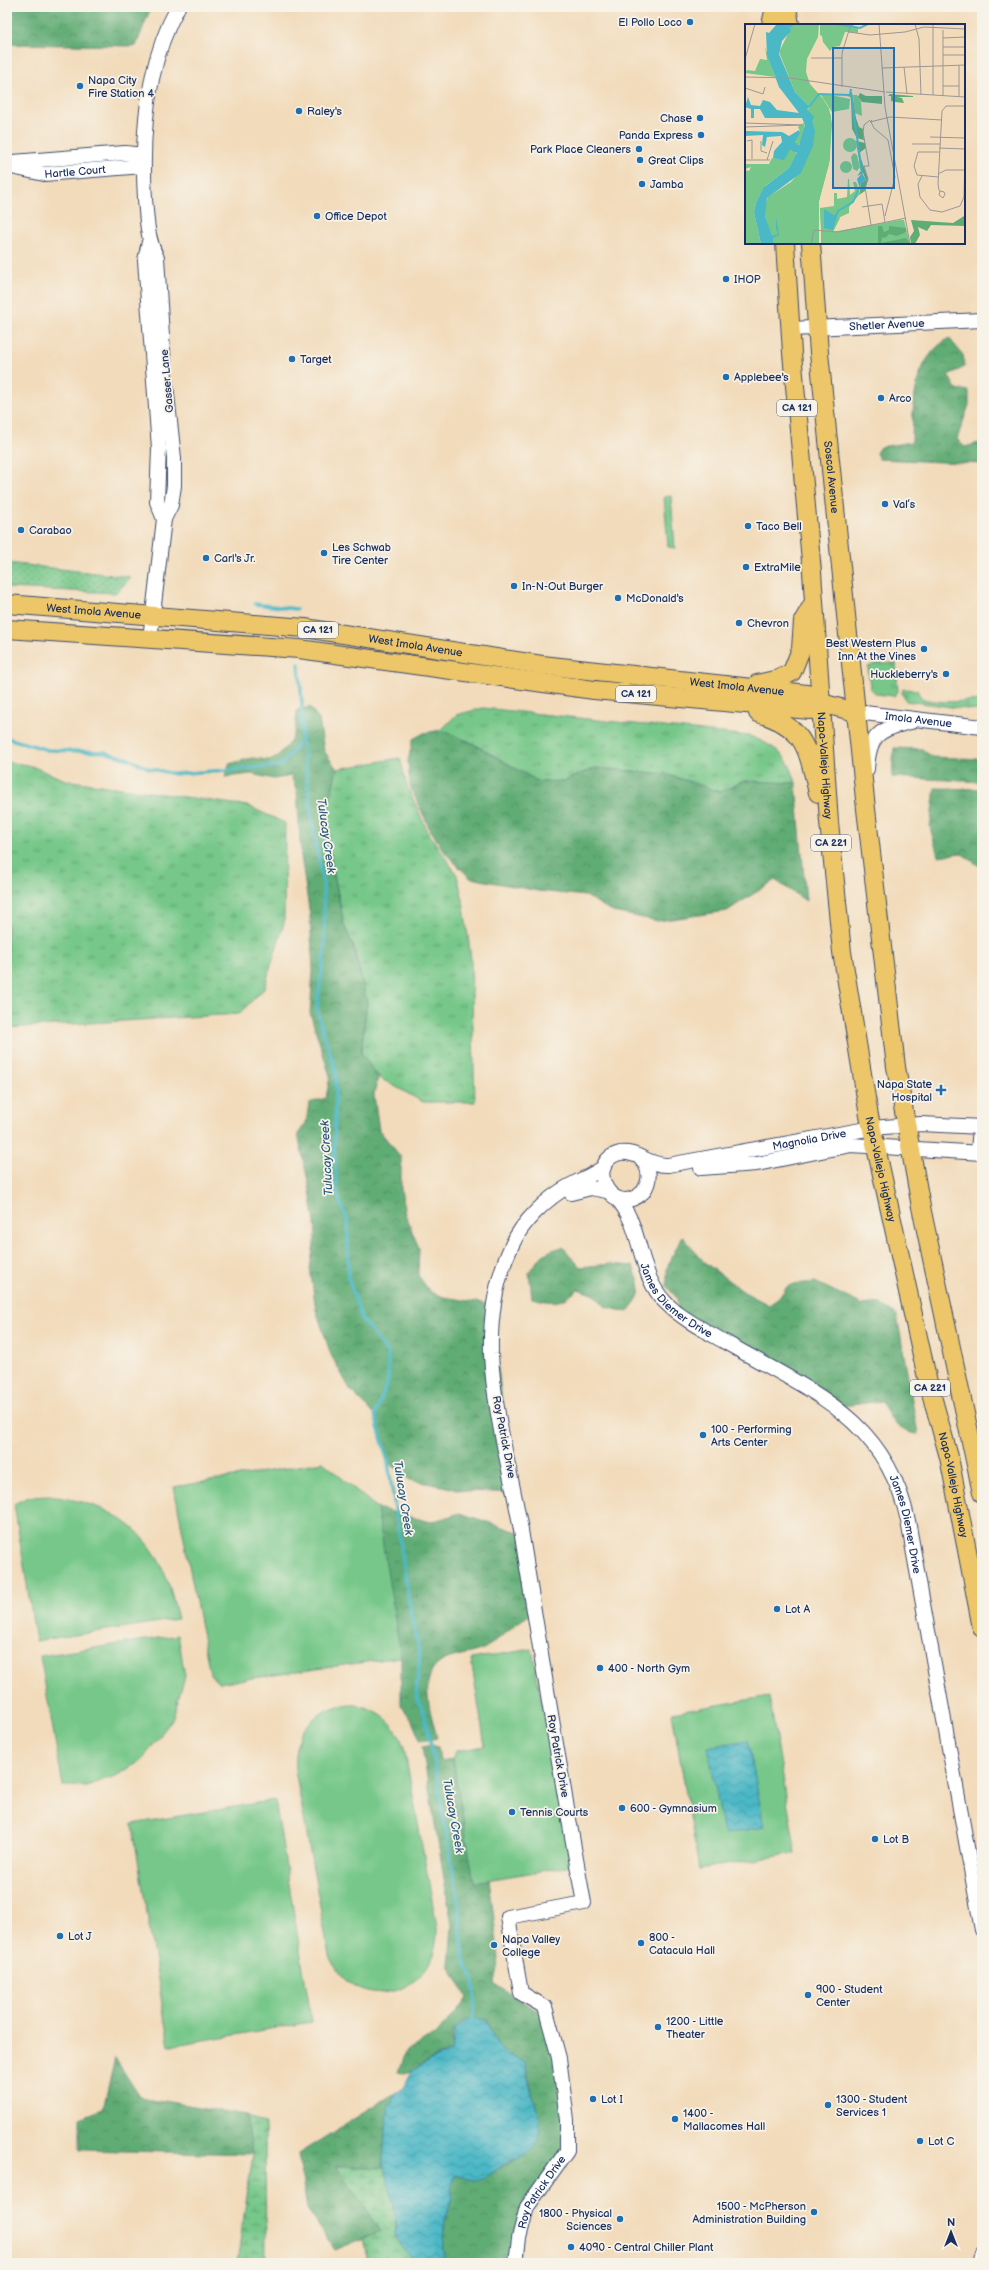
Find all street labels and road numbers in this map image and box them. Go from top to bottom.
street label: Hartle Court [44,162,107,180]
street label: Shetler Avenue [849,316,925,333]
street label: Gasser Lane [158,348,176,413]
road number: CA 121 [777,400,817,416]
street label: Soscol Avenue [822,440,842,514]
street label: West Imola Avenue [46,601,142,621]
road number: CA 121 [298,622,338,638]
street label: West Imola Avenue [368,632,464,659]
street label: West Imola Avenue [689,675,785,698]
road number: CA 121 [616,686,656,702]
street label: Imola Avenue [884,709,953,730]
street label: Napa-Vallejo Highway [815,711,835,820]
road number: CA 221 [811,835,851,851]
street label: Napa-Vallejo Highway [863,1115,899,1223]
street label: Magnolia Drive [771,1126,848,1152]
street label: James Diemer Drive [638,1261,715,1340]
road number: CA 221 [910,1380,950,1396]
street label: Roy Patrick Drive [490,1395,518,1480]
street label: Napa-Vallejo Highway [936,1431,971,1539]
street label: James Diemer Drive [887,1473,924,1575]
street label: Roy Patrick Drive [544,1714,572,1799]
street label: Roy Patrick Drive [515,2153,568,2230]

